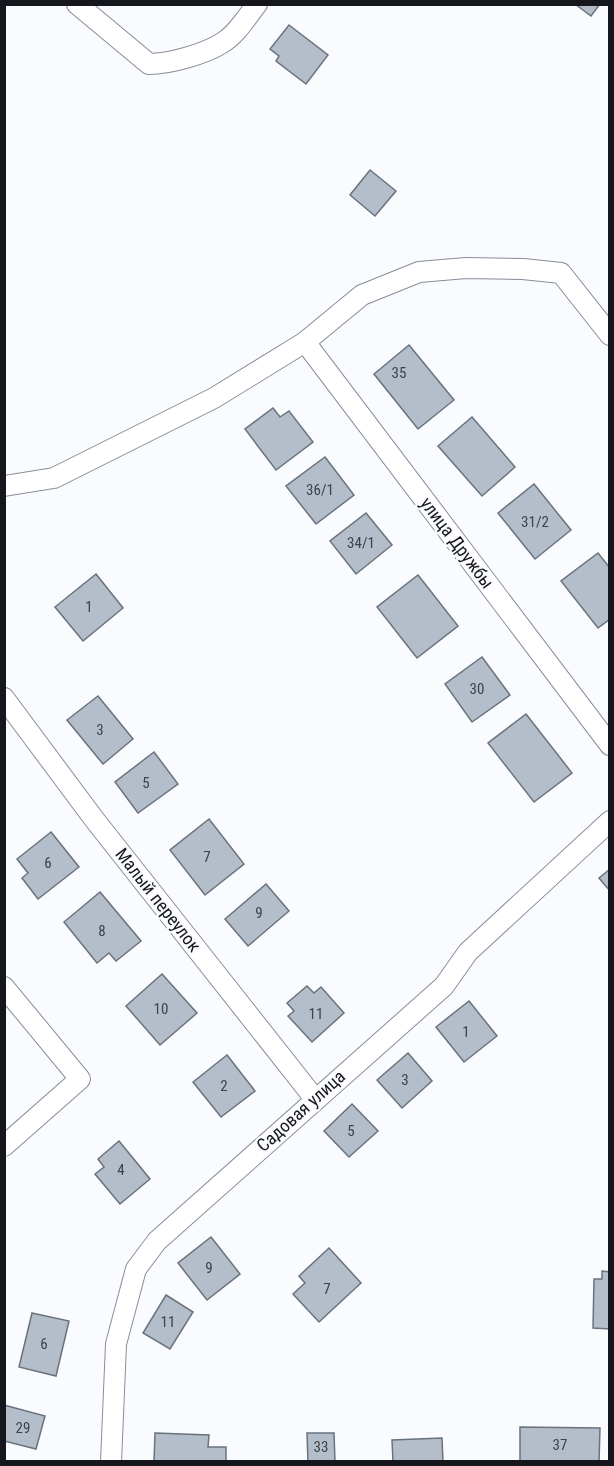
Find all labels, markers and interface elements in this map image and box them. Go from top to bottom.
house number: 35 [392,364,406,382]
house number: 36/1 [306,481,334,499]
street label: улица Дружбы [416,493,499,592]
house number: 31/2 [521,513,549,531]
house number: 34/1 [347,534,375,552]
house number: 1 [85,598,93,616]
house number: 30 [470,680,484,698]
house number: 3 [96,721,104,739]
house number: 5 [142,774,150,792]
street label: Малый переулок [111,844,206,956]
house number: 7 [203,848,211,866]
house number: 6 [44,854,52,872]
house number: 9 [255,904,263,922]
house number: 8 [98,922,106,940]
house number: 10 [154,1000,168,1018]
house number: 11 [309,1005,323,1023]
house number: 1 [462,1023,470,1041]
street label: Садовая улица [252,1066,349,1156]
house number: 3 [401,1071,409,1089]
house number: 2 [220,1077,228,1095]
house number: 5 [347,1122,355,1140]
house number: 4 [117,1161,125,1179]
house number: 9 [205,1259,213,1277]
house number: 7 [323,1280,331,1298]
house number: 11 [161,1313,175,1331]
house number: 6 [40,1335,48,1353]
house number: 29 [16,1419,30,1437]
house number: 37 [553,1436,567,1454]
house number: 33 [314,1438,328,1456]

